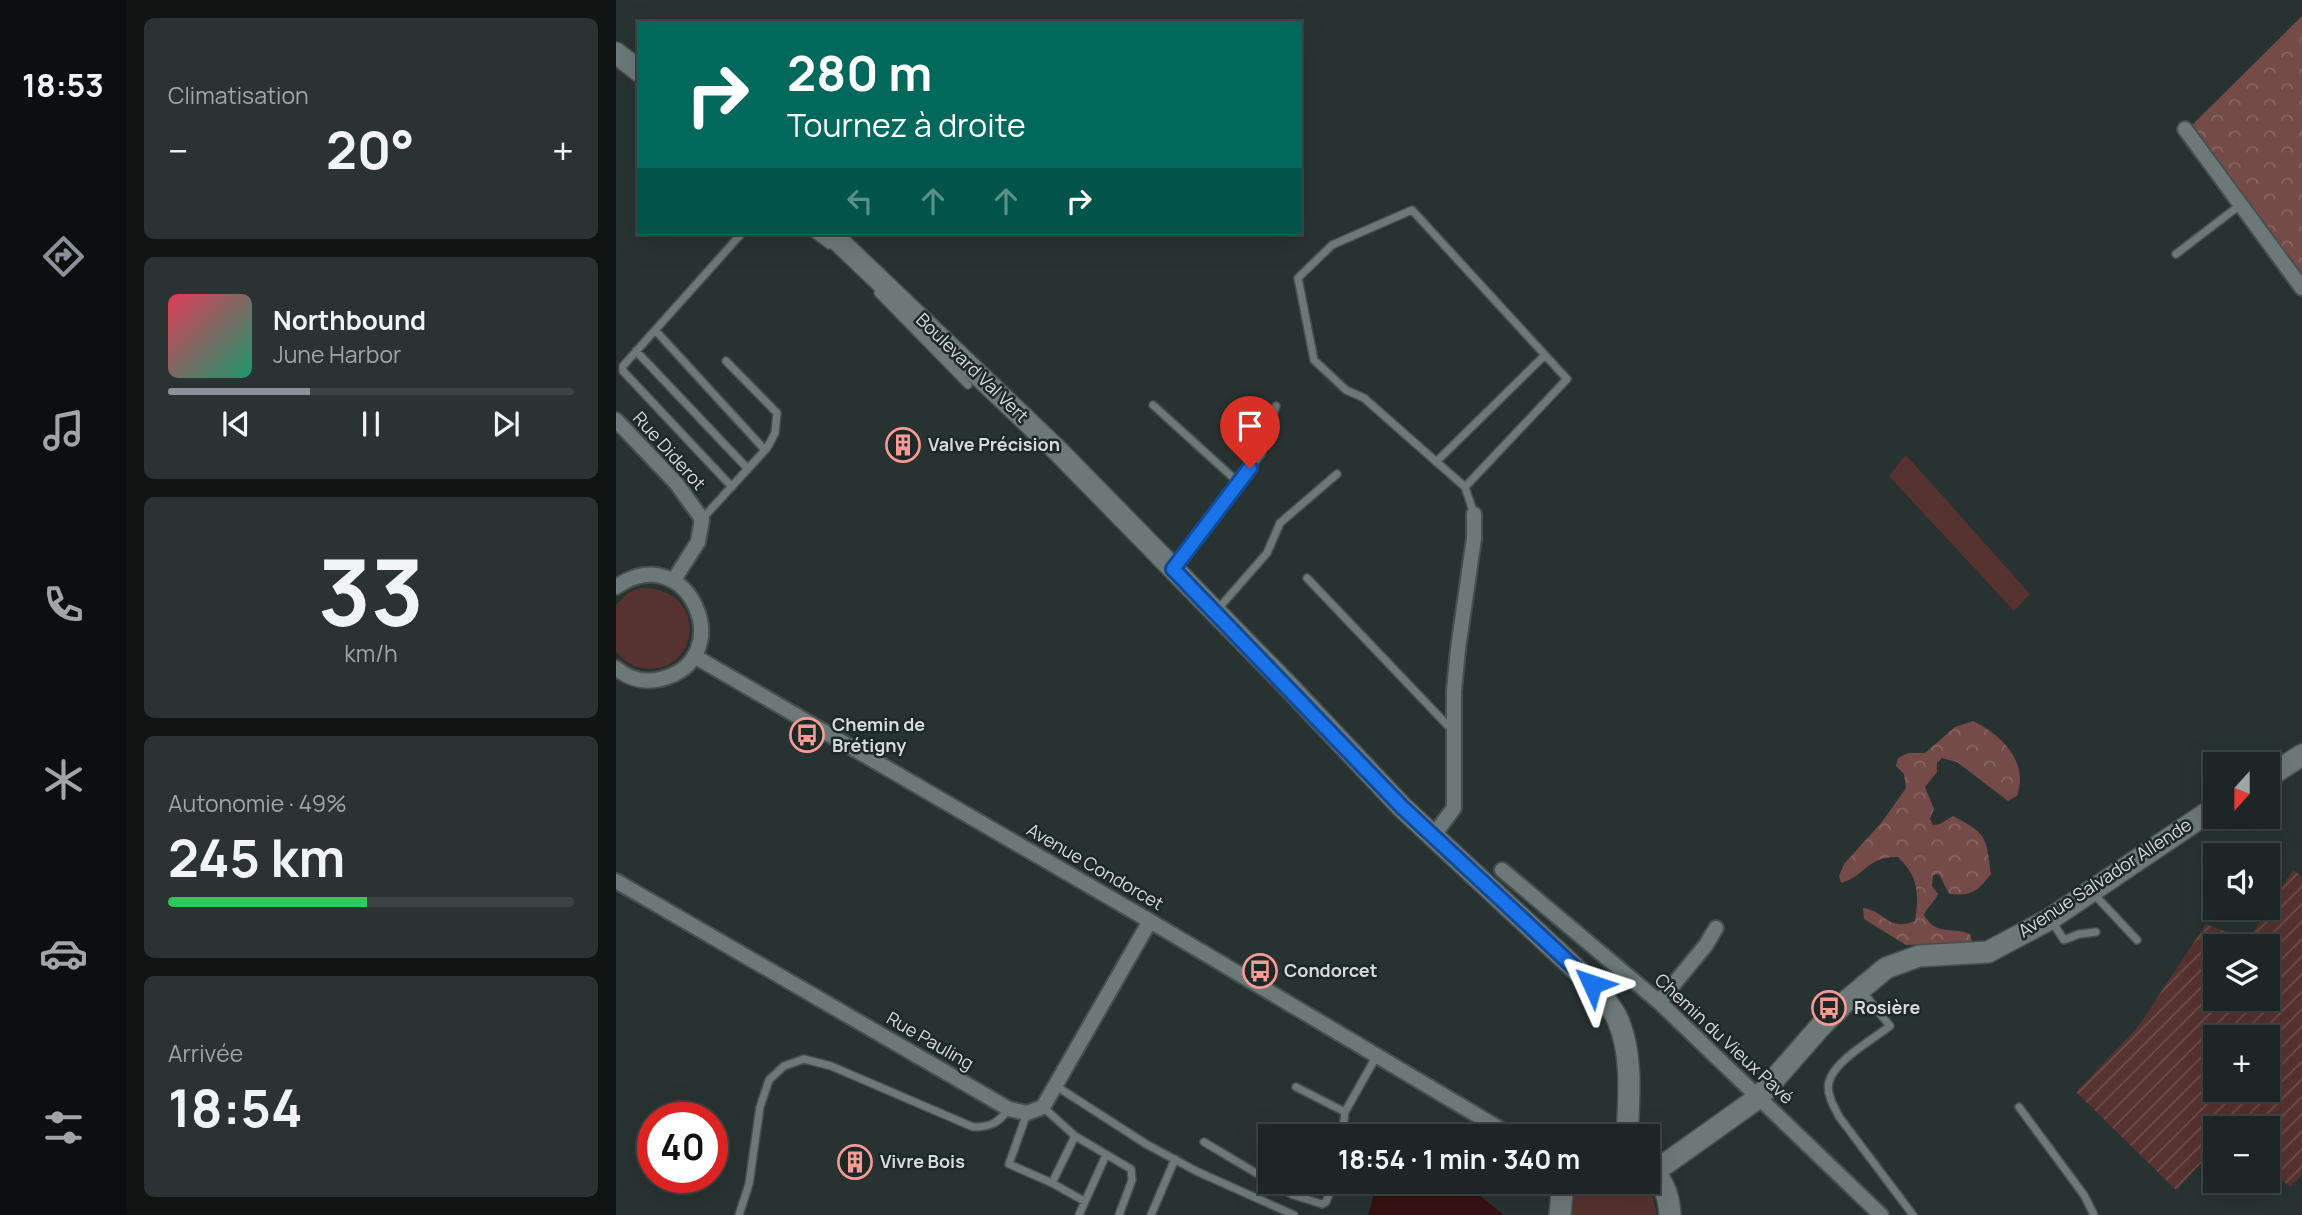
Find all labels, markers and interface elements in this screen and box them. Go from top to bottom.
text: 280 m [787,39,932,106]
icon: right [672,49,763,140]
text: 18:53 [22,63,104,107]
text: Climatisation [168,79,309,111]
text: Tournez à droite [787,103,1026,147]
text: 20° [326,114,415,185]
text: − [168,124,189,176]
text: + [552,124,574,176]
icon: left [841,182,879,220]
icon: ahead [914,182,952,220]
icon: ahead [987,182,1025,220]
icon: right [1060,182,1098,220]
icon: directions [39,232,88,281]
text: Northbound [273,302,426,338]
street label: Boulevard Val Vert [911,307,1034,427]
text: June Harbor [273,338,401,370]
pin [1220,396,1280,468]
icon: previous [217,405,255,443]
icon: pause [352,405,390,443]
icon: next [487,405,525,443]
icon: music [39,406,88,455]
street label: Rue Diderot [628,406,711,495]
icon: arrive [1231,407,1269,445]
building icon: Valve Précision [884,426,922,464]
place label: Valve Précision [928,432,1060,456]
text: 33 [318,529,424,653]
icon: phone [39,580,88,629]
text: km/h [344,637,398,669]
place label: Chemin de Brétigny [832,712,925,757]
bus stop icon: Chemin de Brétigny [788,716,826,754]
north arrow [2203,752,2280,830]
map controls [2203,752,2280,1193]
icon: climate [39,755,88,804]
text: Autonomie · 49% [168,787,347,819]
street label: Avenue Salvador Allende [2013,812,2196,942]
street label: Avenue Condorcet [1023,817,1168,915]
text: 245 km [168,822,345,893]
button: sound [2203,843,2280,920]
icon: car [39,929,88,978]
button: layers [2203,934,2280,1011]
position arrow [1555,947,1629,1021]
bus stop icon: Condorcet [1241,952,1279,990]
place label: Condorcet [1284,958,1377,982]
street label: Chemin du Vieux Pavé [1650,968,1799,1109]
bus stop icon: Rosière [1810,989,1848,1027]
place label: Rosière [1854,995,1920,1019]
street label: Rue Pauling [882,1005,979,1075]
button: + [2203,1025,2280,1102]
text: Arrivée [168,1037,243,1069]
text: 18:54 [168,1072,303,1143]
speed limit sign: 40 [637,1102,728,1193]
icon: filters [39,1103,88,1152]
button: − [2203,1116,2280,1193]
text: 18:54 · 1 min · 340 m [1338,1141,1580,1177]
building icon: Vivre Bois [836,1143,874,1181]
place label: Vivre Bois [880,1149,965,1173]

